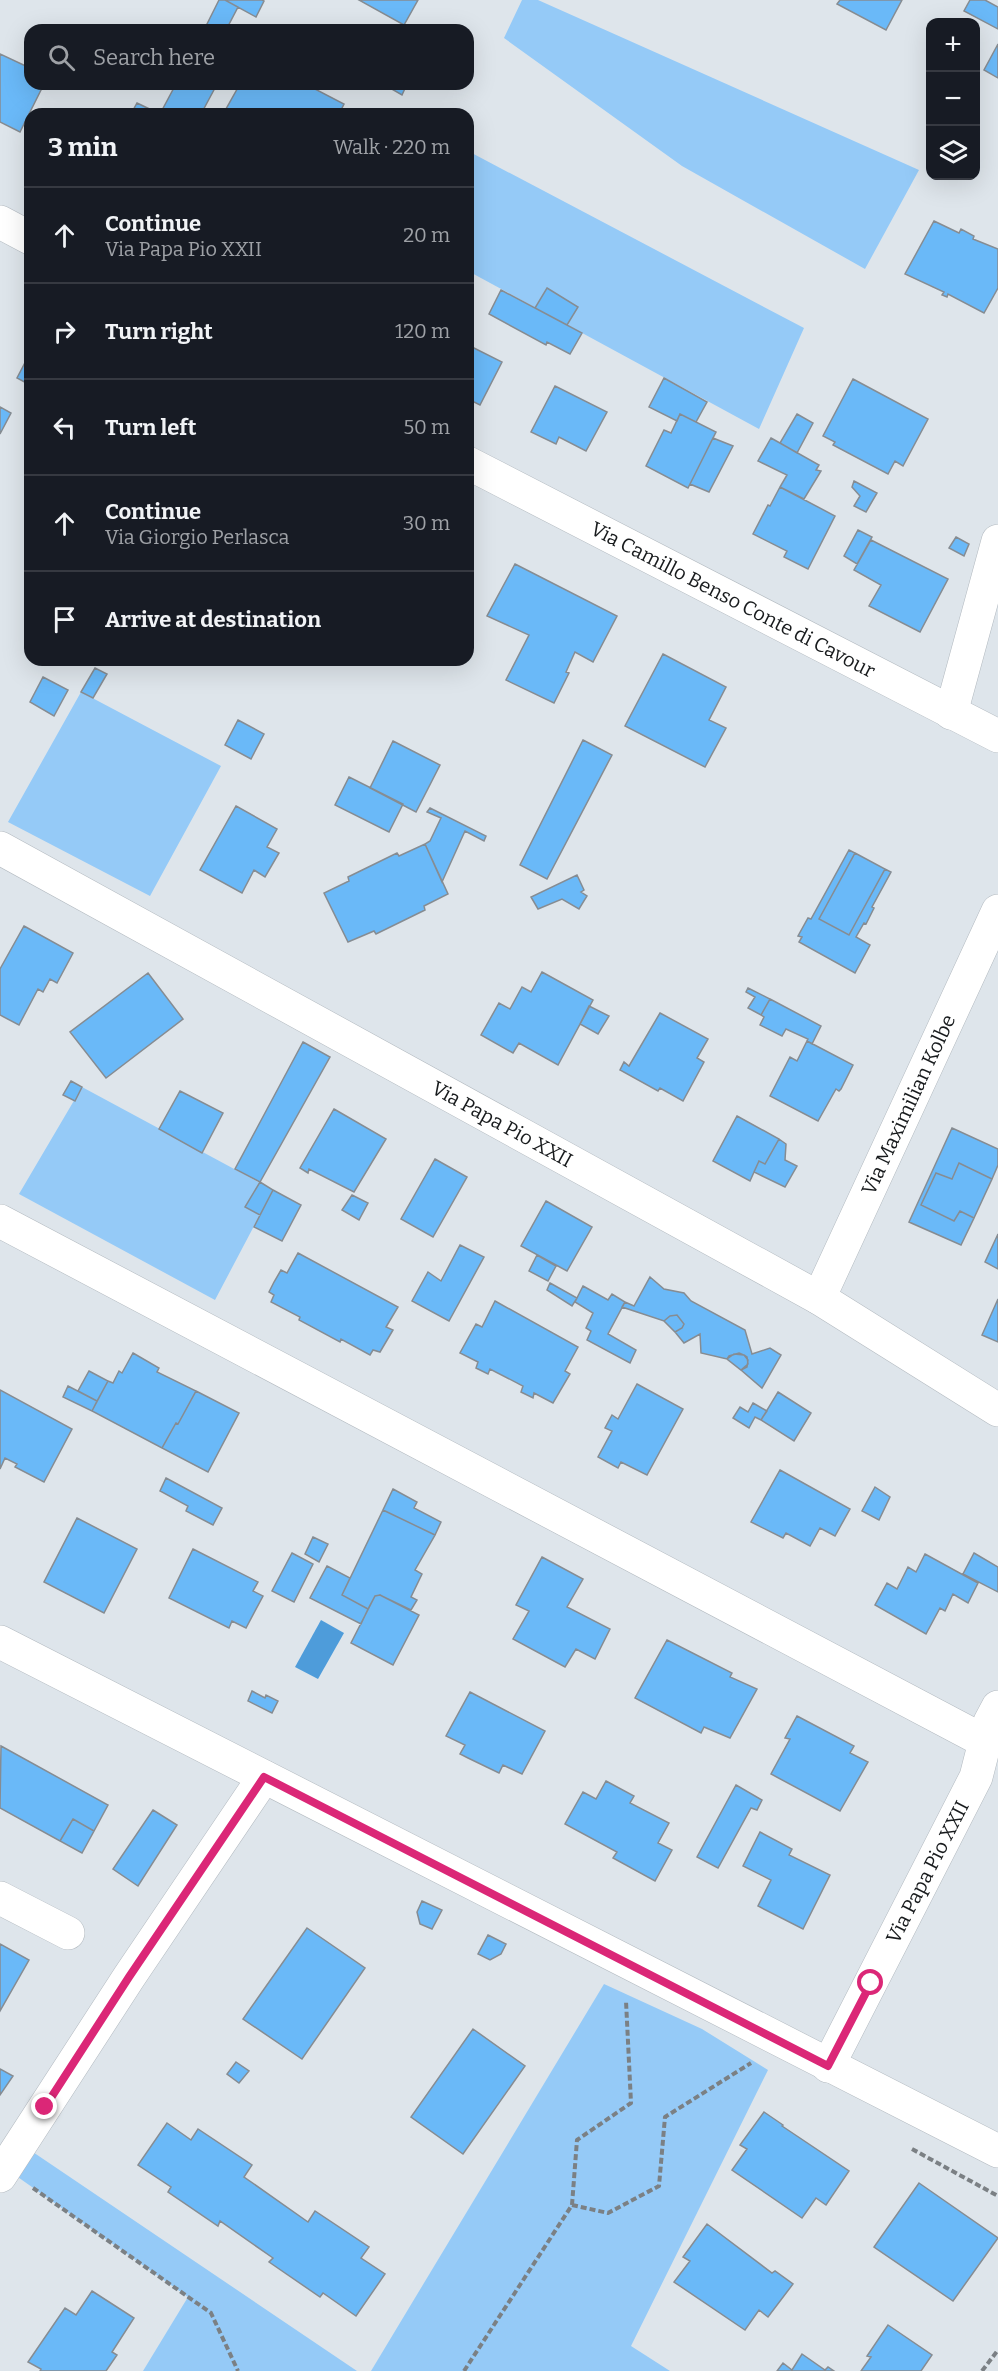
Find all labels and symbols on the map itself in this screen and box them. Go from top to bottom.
street label: Via Camillo Benso Conte di Cavour [587,516,879,683]
street label: Via Maximilian Kolbe [856,1011,960,1199]
street label: Via Papa Pio XXII [428,1076,577,1172]
street label: Via Papa Pio XXII [881,1797,974,1947]
route start [857,1969,883,1995]
route end [31,2093,57,2119]

